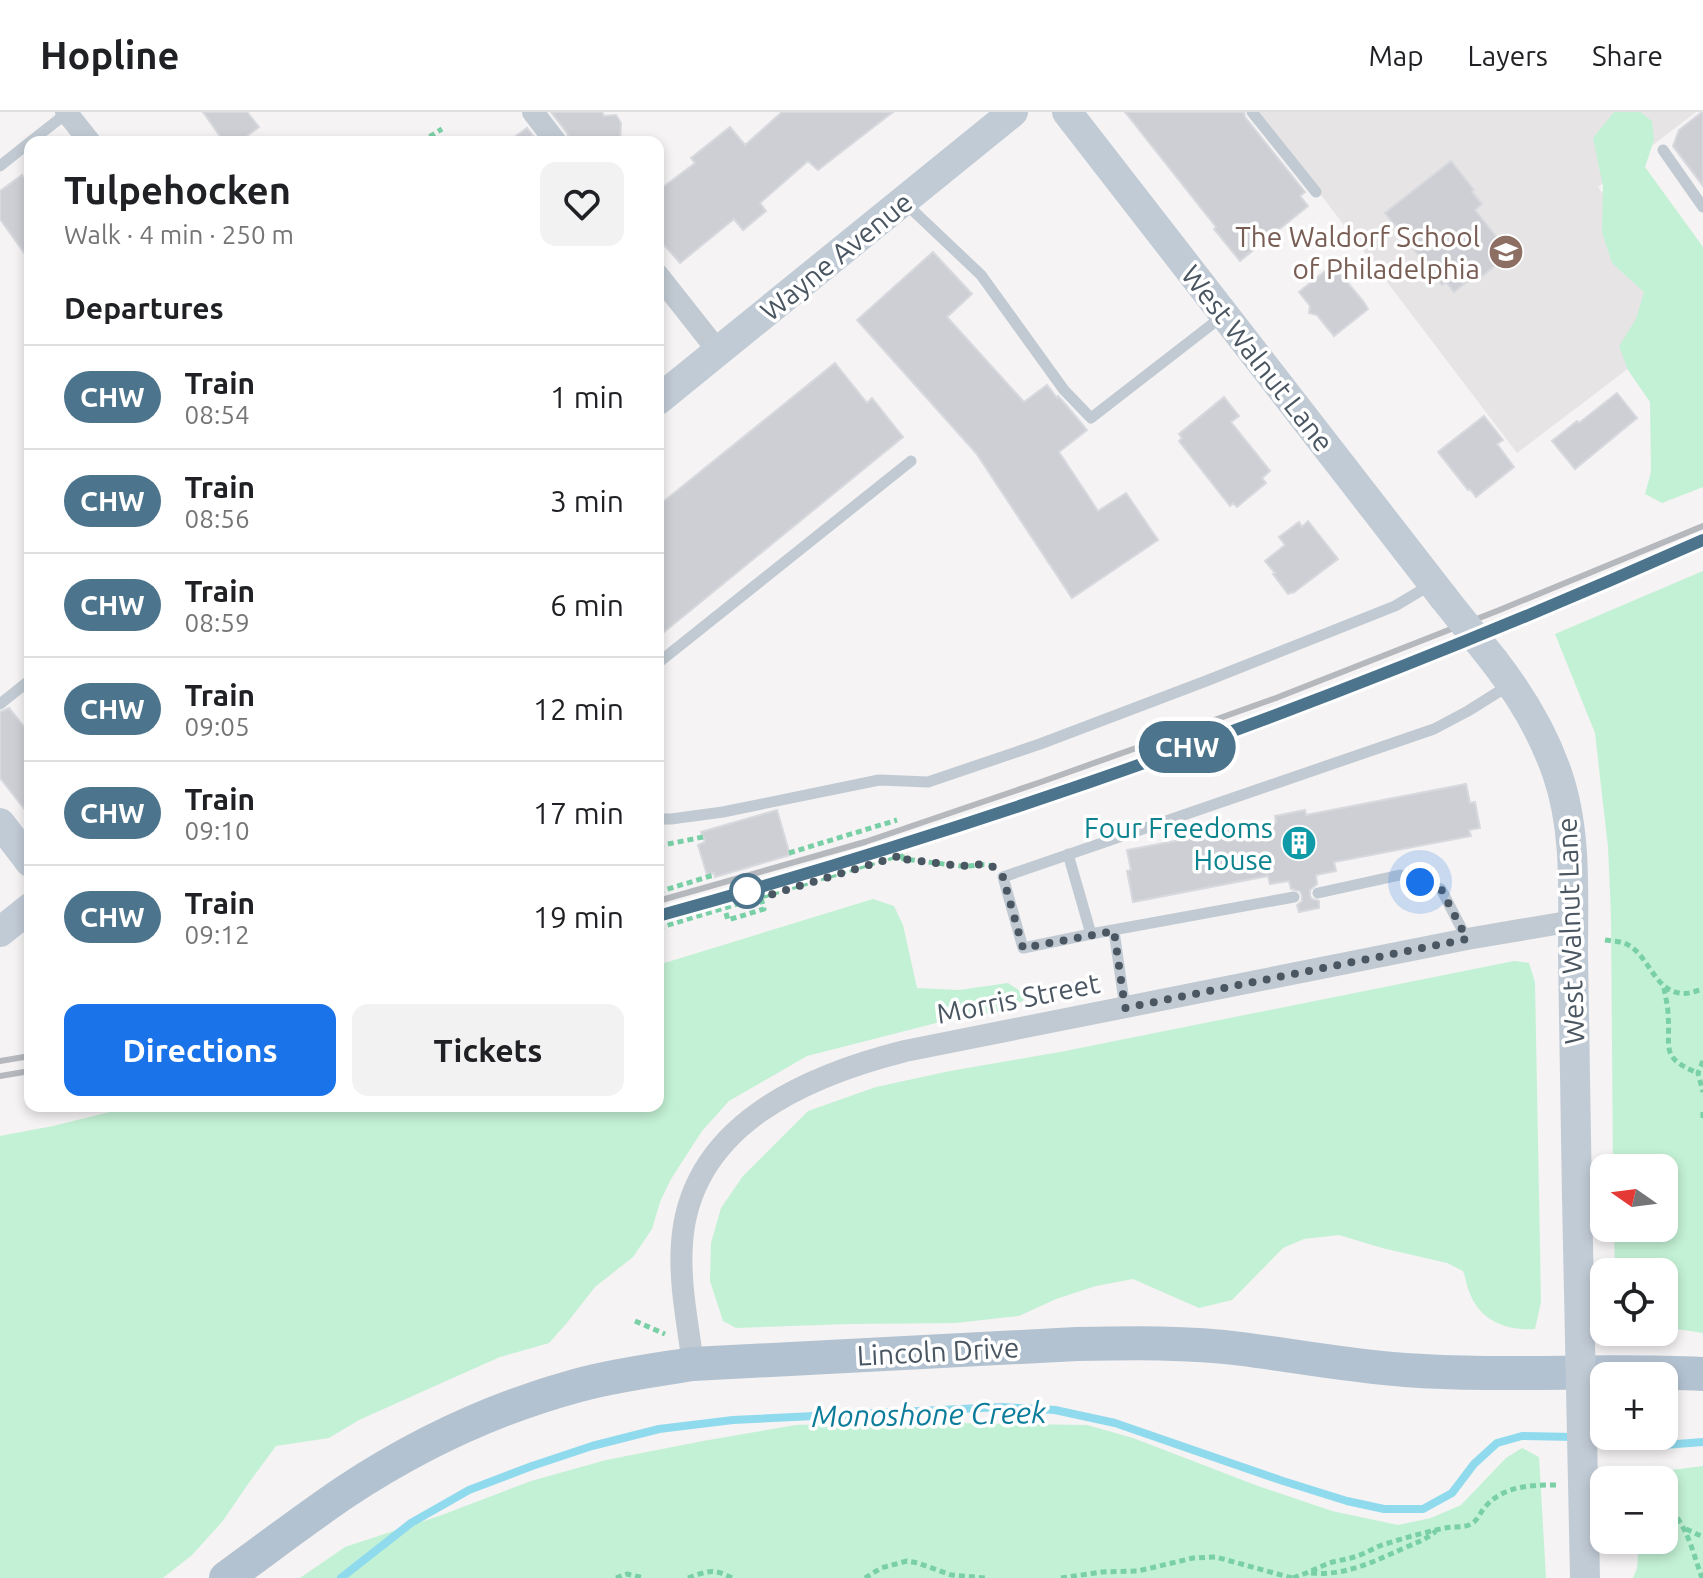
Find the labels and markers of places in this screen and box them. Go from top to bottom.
place label: The Waldorf School of Philadelphia [1235,221,1480,284]
school or university icon: The Waldorf School of Philadelphia [1487,233,1525,271]
place label: Four Freedoms House [1084,812,1273,875]
building icon: Four Freedoms House [1280,824,1318,862]
unlabelled marker [730,874,764,908]

